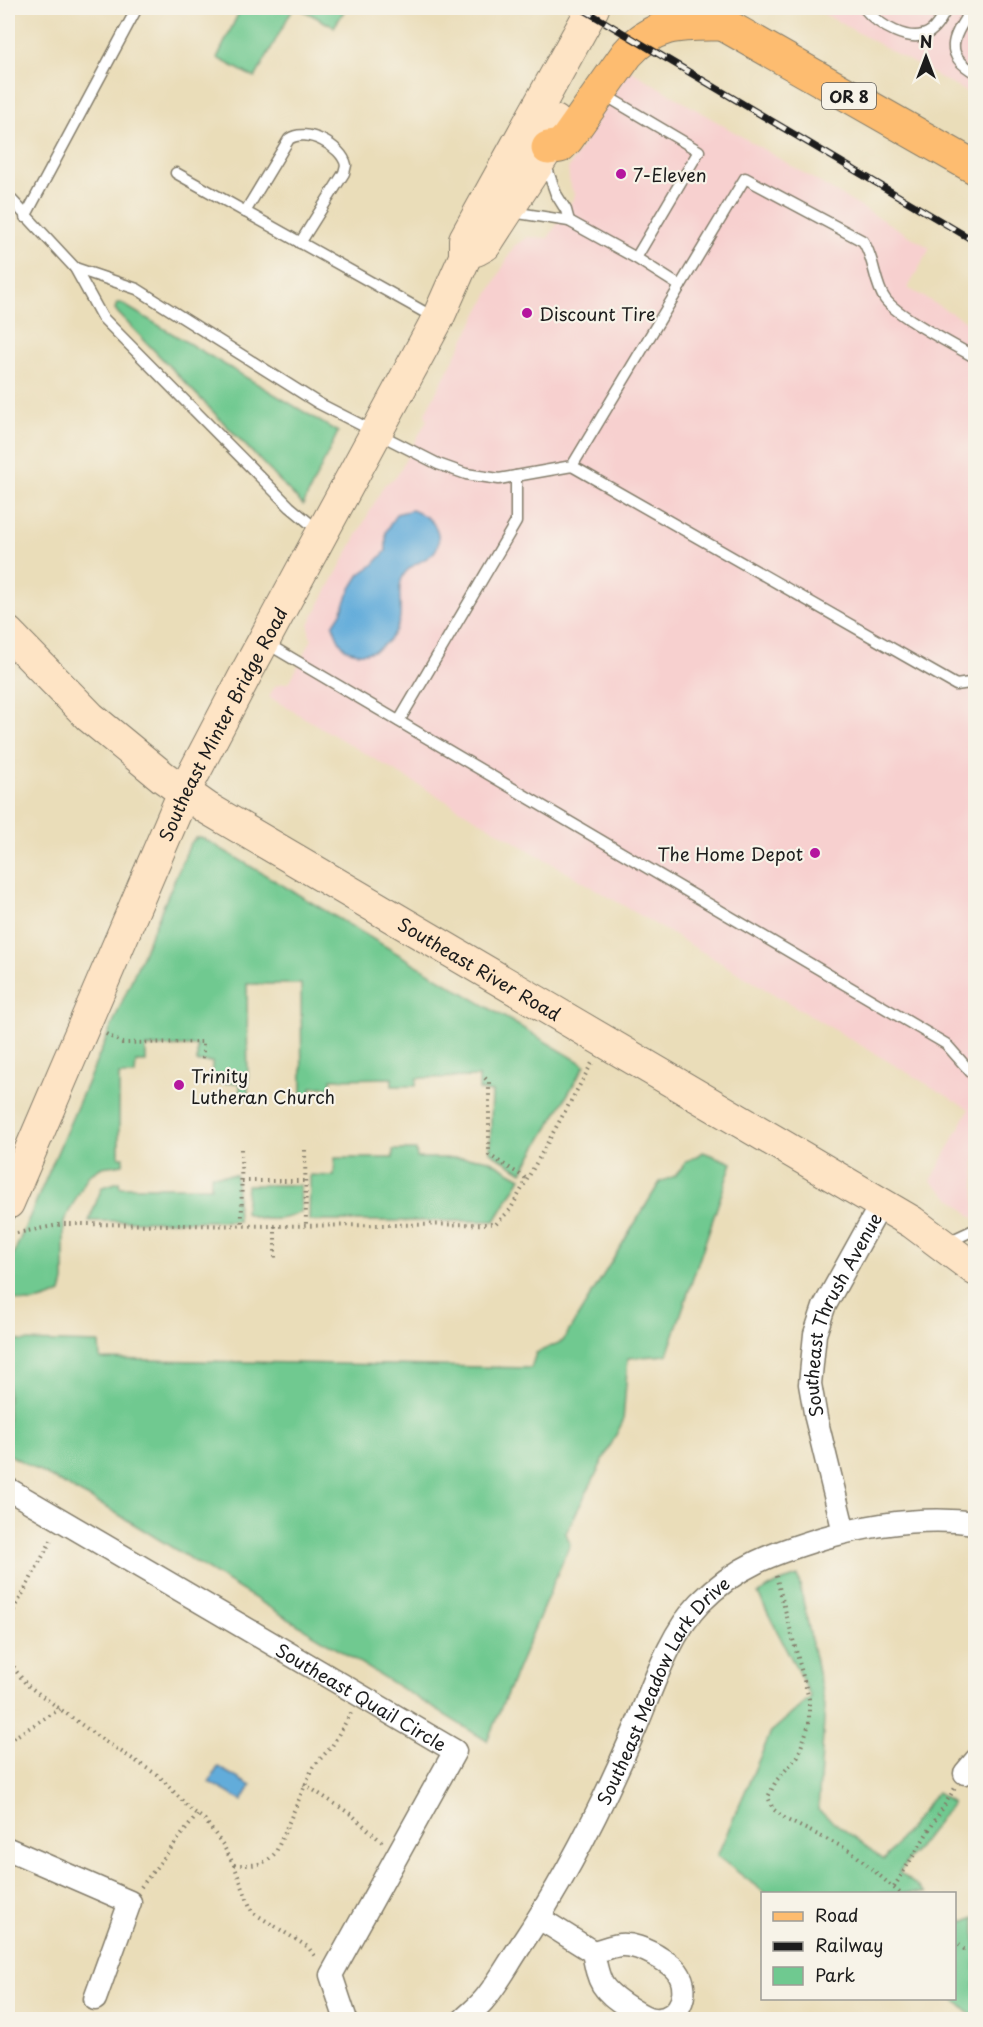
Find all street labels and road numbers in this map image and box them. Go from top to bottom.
road number: OR 8 [822,83,876,109]
street label: Southeast Minter Bridge Road [151,602,293,845]
street label: Southeast River Road [393,910,566,1027]
street label: Southeast Thrush Avenue [796,1207,888,1419]
street label: Southeast Meadow Lark Drive [589,1569,735,1809]
street label: Southeast Quail Circle [271,1636,452,1757]

